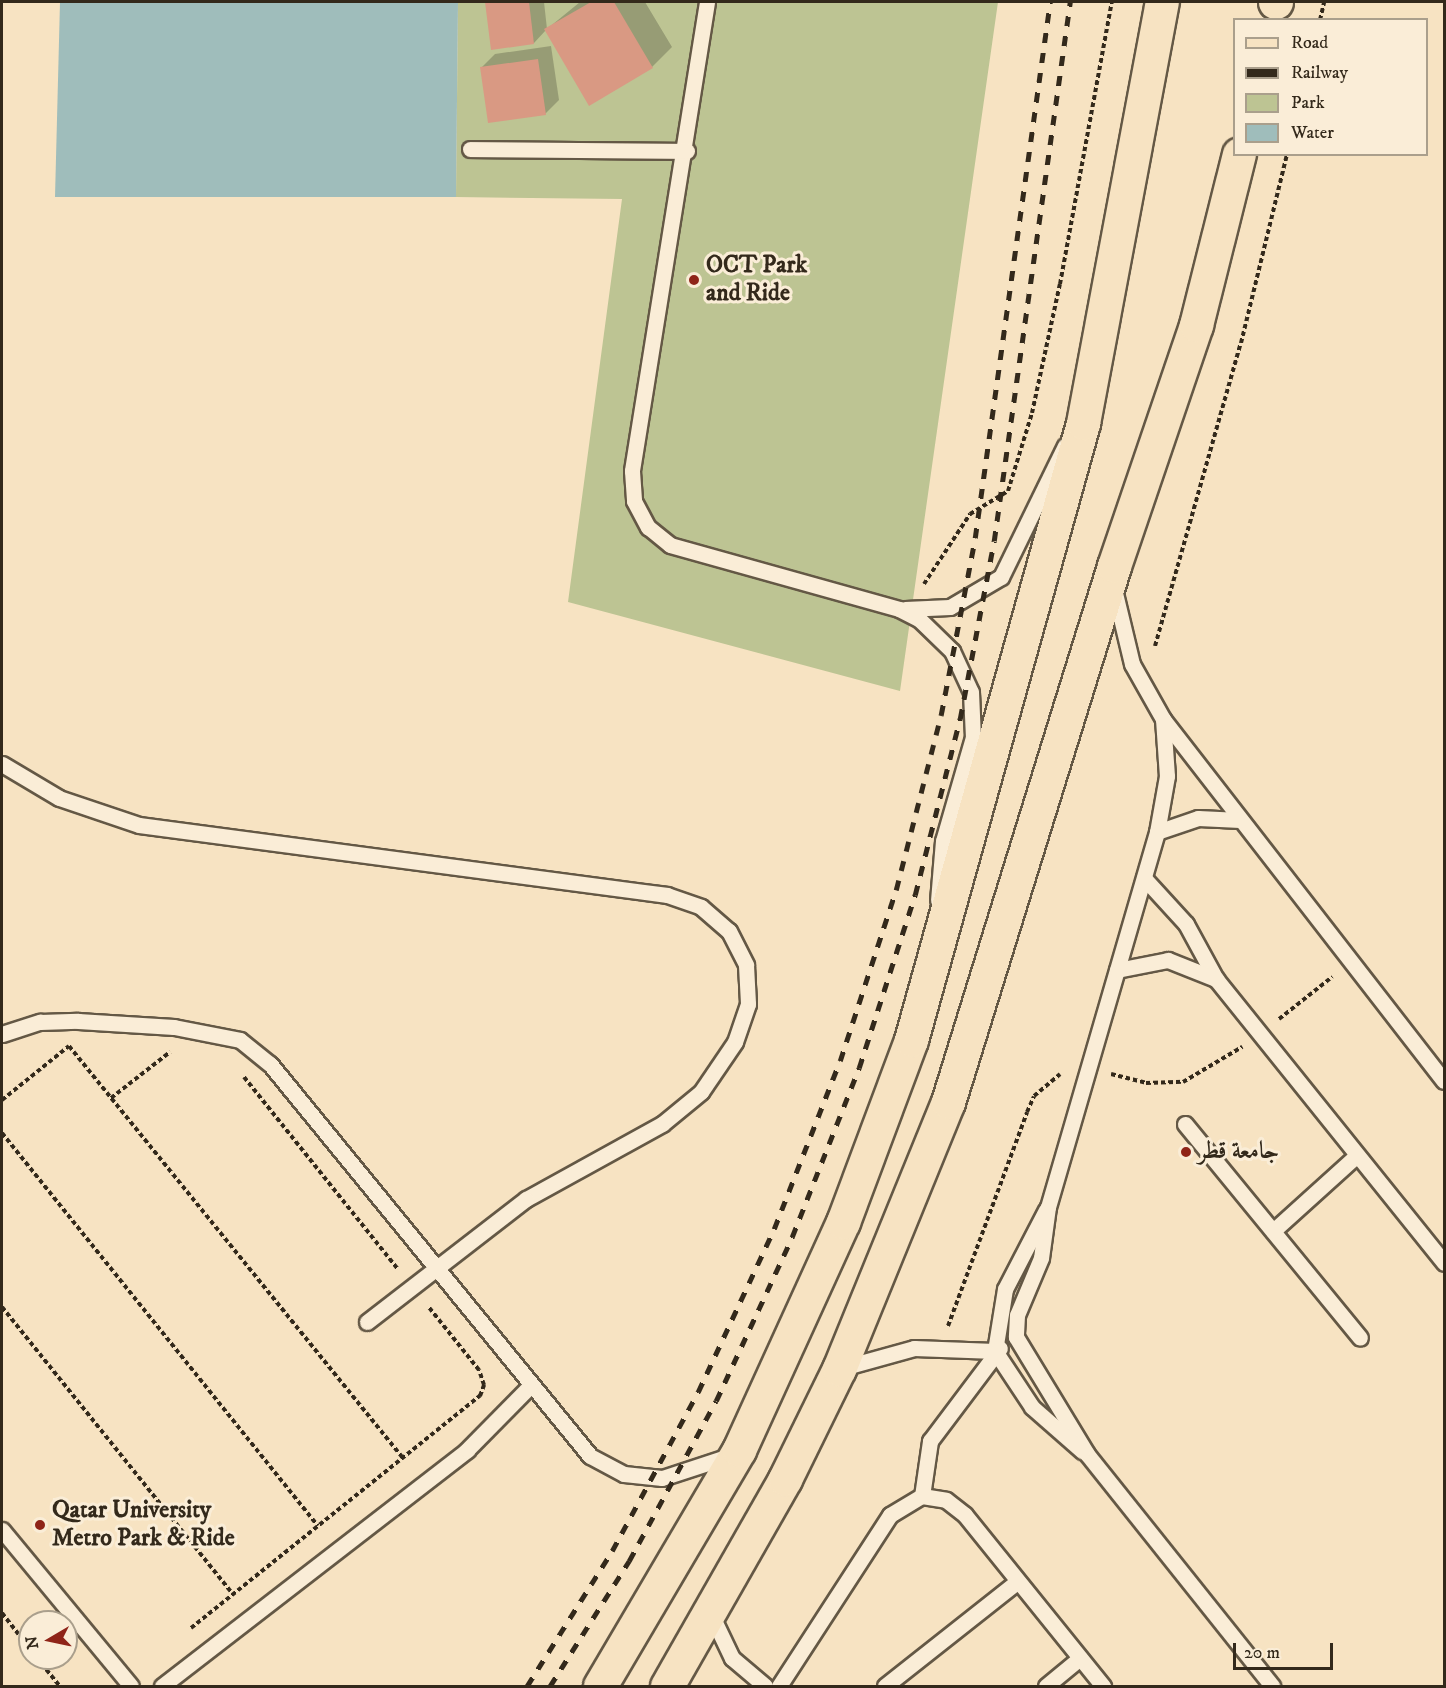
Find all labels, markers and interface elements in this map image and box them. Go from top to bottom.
legend [1233,18,1428,156]
text: Road [1291,32,1328,54]
text: Railway [1291,62,1348,84]
text: Park [1291,92,1325,114]
text: Water [1291,122,1334,144]
place label: OCT Park and Ride [706,252,807,308]
marker: OCT Park and Ride [687,273,701,287]
place label: جامعة قطر [1198,1138,1279,1166]
marker: جامعة قطر [1179,1145,1193,1159]
place label: Qatar University Metro Park & Ride [52,1497,235,1553]
marker: Qatar University Metro Park & Ride [33,1518,47,1532]
north arrow [18,1610,78,1670]
scale bar [1236,1631,1336,1669]
text: N [21,1634,43,1651]
text: 20 m [1244,1642,1280,1664]

